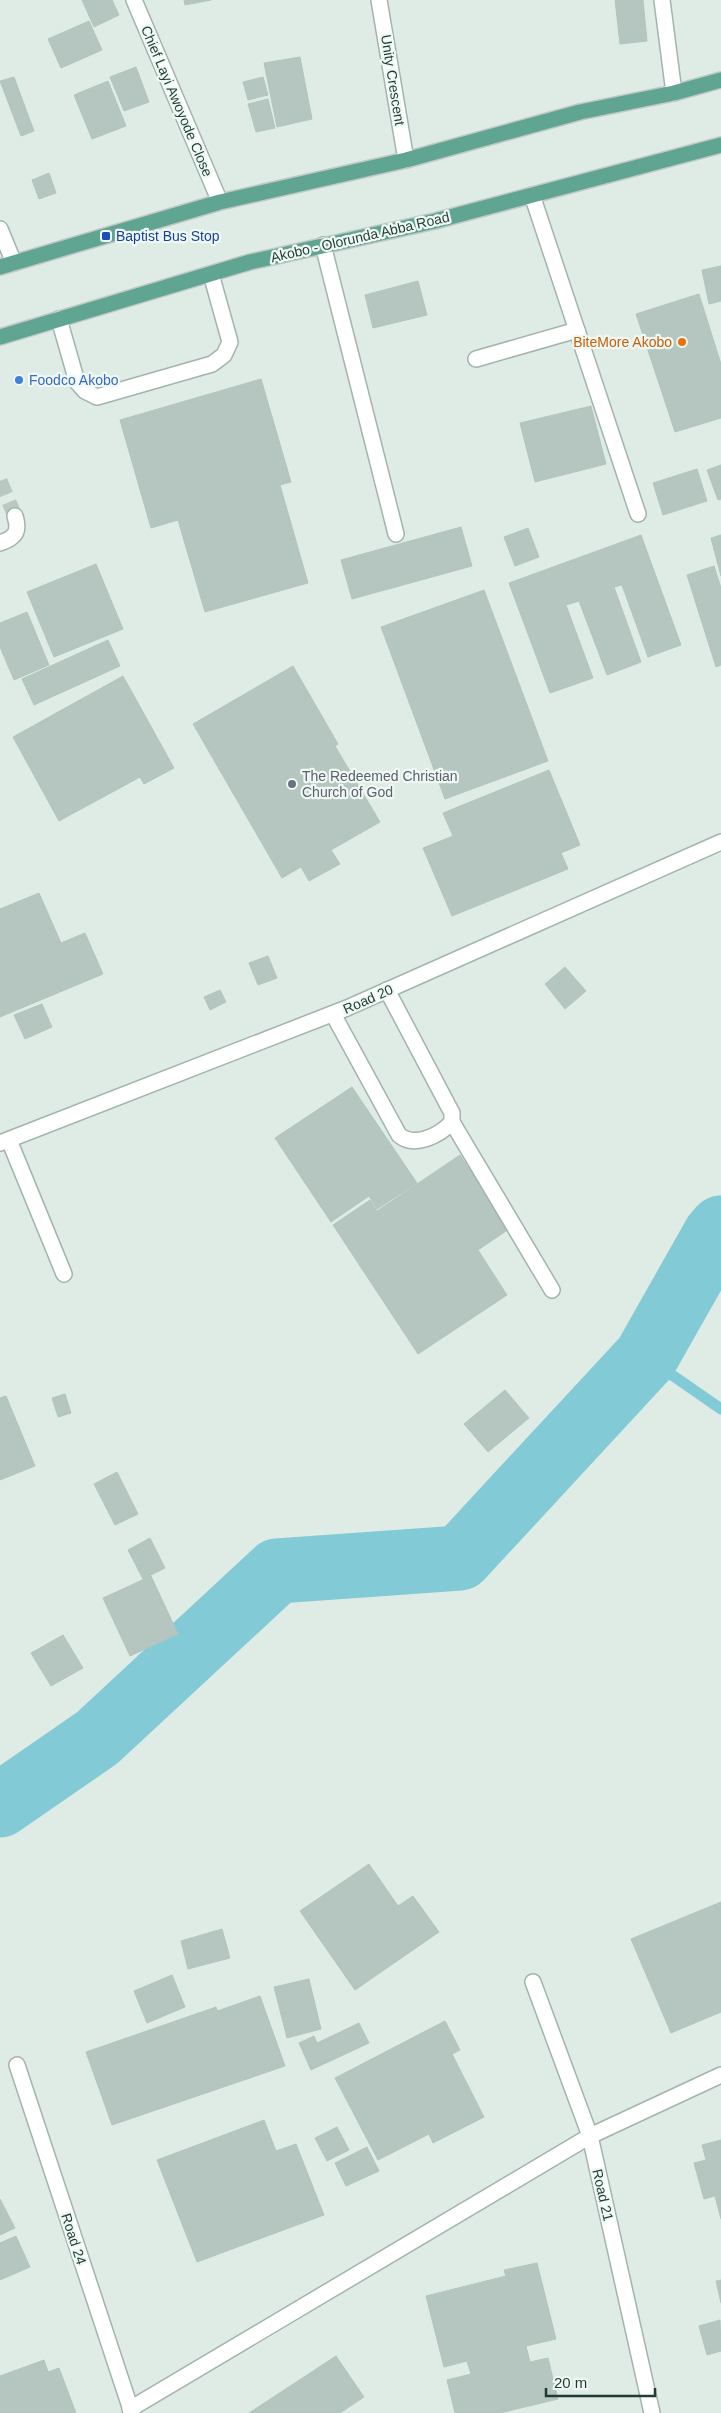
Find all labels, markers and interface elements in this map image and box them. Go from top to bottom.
street label: Chief Layi Awoyode Close [138,23,216,179]
street label: Unity Crescent [378,33,408,127]
street label: Akobo - Olorunda Abba Road [269,209,451,265]
place label: Baptist Bus Stop [116,228,220,244]
marker: Baptist Bus Stop [100,230,112,242]
place label: BiteMore Akobo [573,334,672,350]
marker: BiteMore Akobo [676,336,688,348]
place label: Foodco Akobo [29,372,119,388]
marker: Foodco Akobo [13,374,25,386]
place label: The Redeemed Christian Church of God [302,768,458,800]
marker: The Redeemed Christian Church of God [286,778,298,790]
street label: Road 20 [341,981,396,1017]
street label: Road 21 [589,2167,617,2223]
street label: Road 24 [58,2211,90,2267]
scale bar [546,2366,655,2398]
text: 20 m [554,2374,587,2391]

